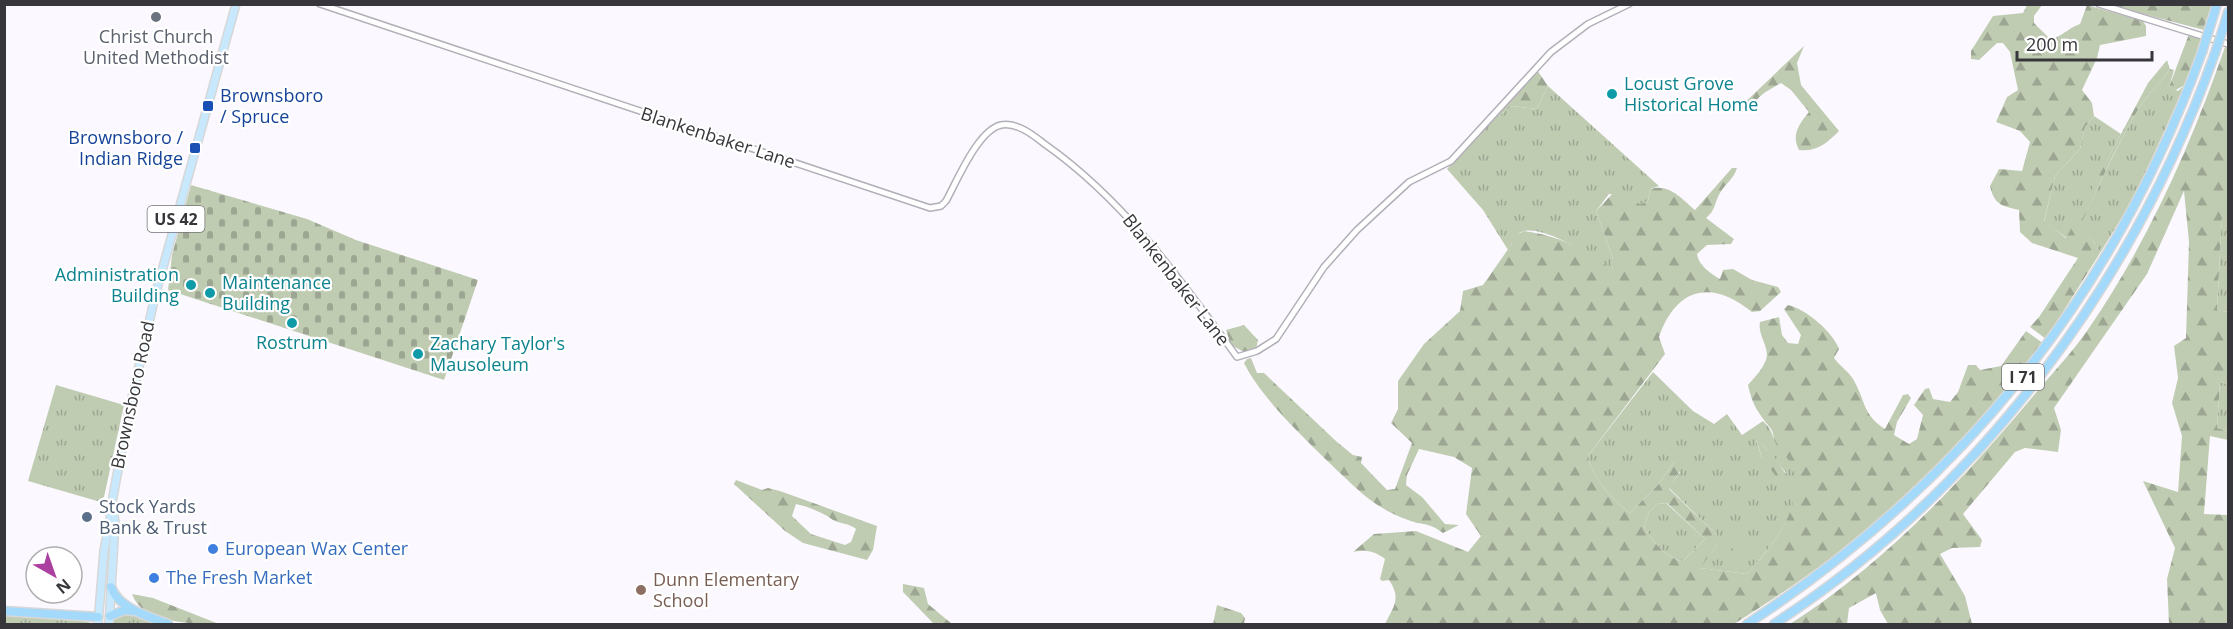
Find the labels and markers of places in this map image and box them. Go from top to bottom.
marker: Christ Church United Methodist [149,10,163,24]
place label: Christ Church United Methodist [83,24,229,69]
place label: Locust Grove Historical Home [1624,71,1758,116]
place label: Brownsboro / Spruce [220,83,323,128]
marker: Locust Grove Historical Home [1605,87,1619,101]
marker: Brownsboro / Spruce [201,99,215,113]
place label: Brownsboro / Indian Ridge [68,125,183,170]
marker: Brownsboro / Indian Ridge [188,141,202,155]
place label: Administration Building [55,262,179,307]
place label: Maintenance Building [222,270,331,315]
marker: Administration Building [184,278,198,292]
marker: Maintenance Building [203,286,217,300]
marker: Rostrum [285,316,299,330]
place label: Rostrum [256,330,328,354]
place label: Zachary Taylor's Mausoleum [430,331,565,376]
marker: Zachary Taylor's Mausoleum [411,347,425,361]
place label: Stock Yards Bank & Trust [99,494,207,539]
marker: Stock Yards Bank & Trust [80,510,94,524]
place label: European Wax Center [225,536,409,560]
marker: European Wax Center [206,542,220,556]
place label: The Fresh Market [166,565,312,589]
place label: Dunn Elementary School [653,567,800,612]
marker: The Fresh Market [147,571,161,585]
marker: Dunn Elementary School [634,583,648,597]

